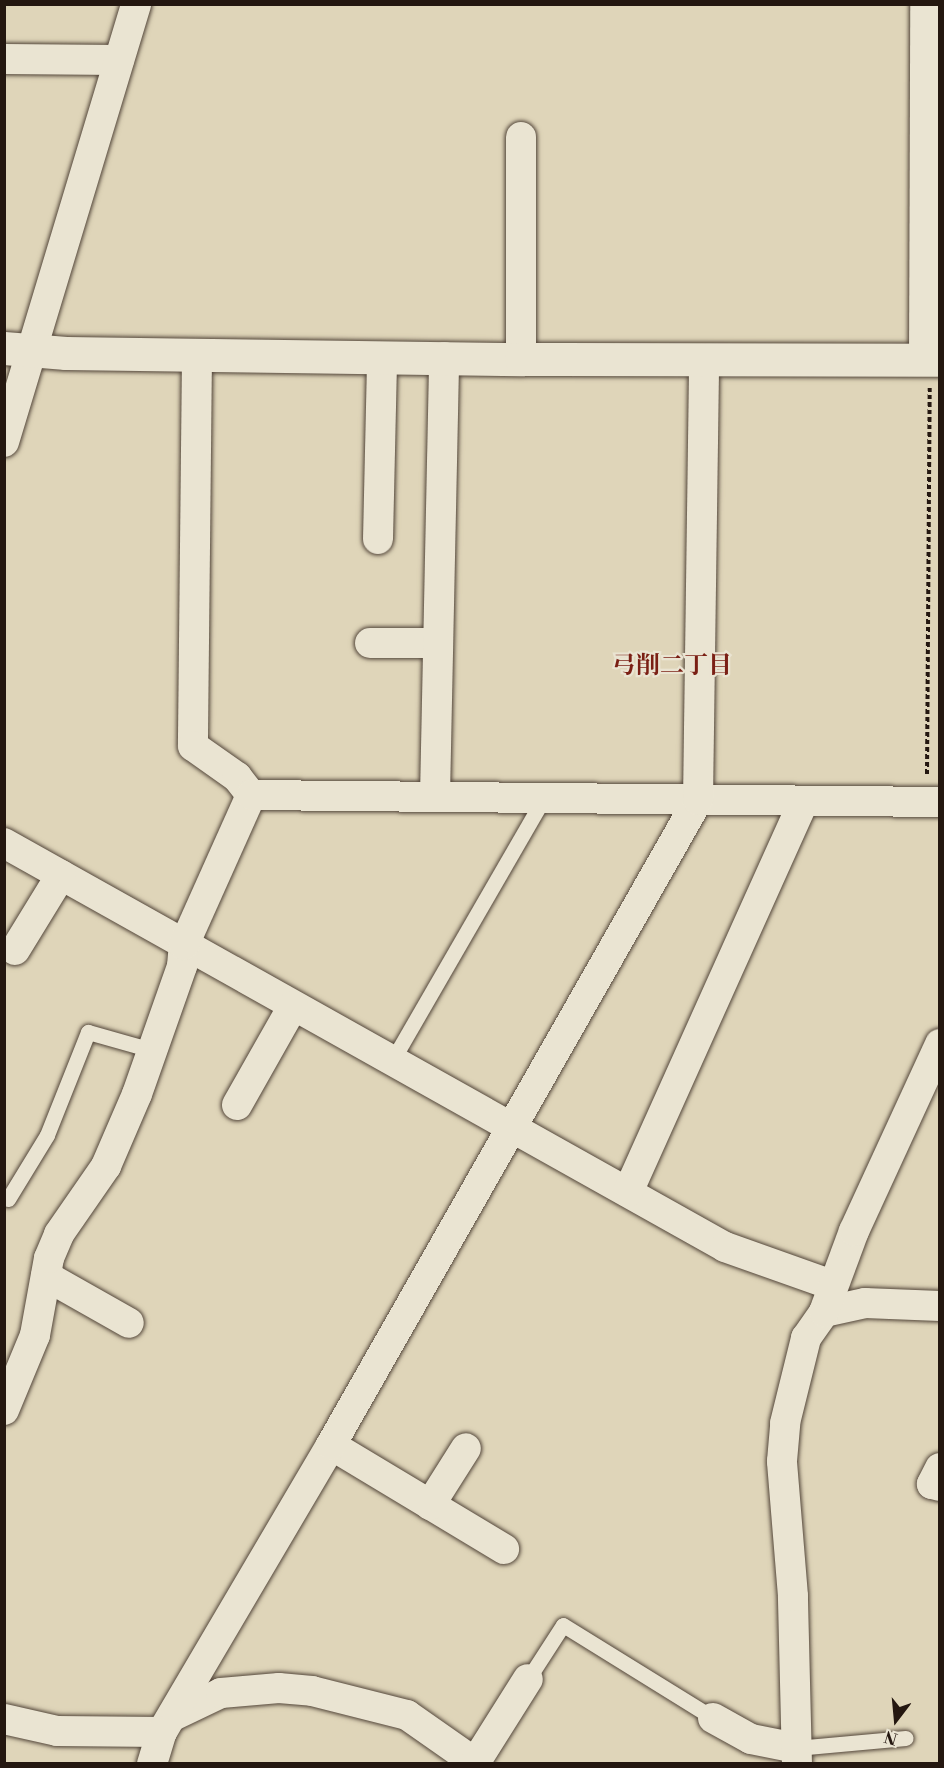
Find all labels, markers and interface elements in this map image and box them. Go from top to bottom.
district label: 弓削二丁目 [612,653,732,681]
north arrow [866,1690,926,1750]
text: N [882,1726,900,1749]

